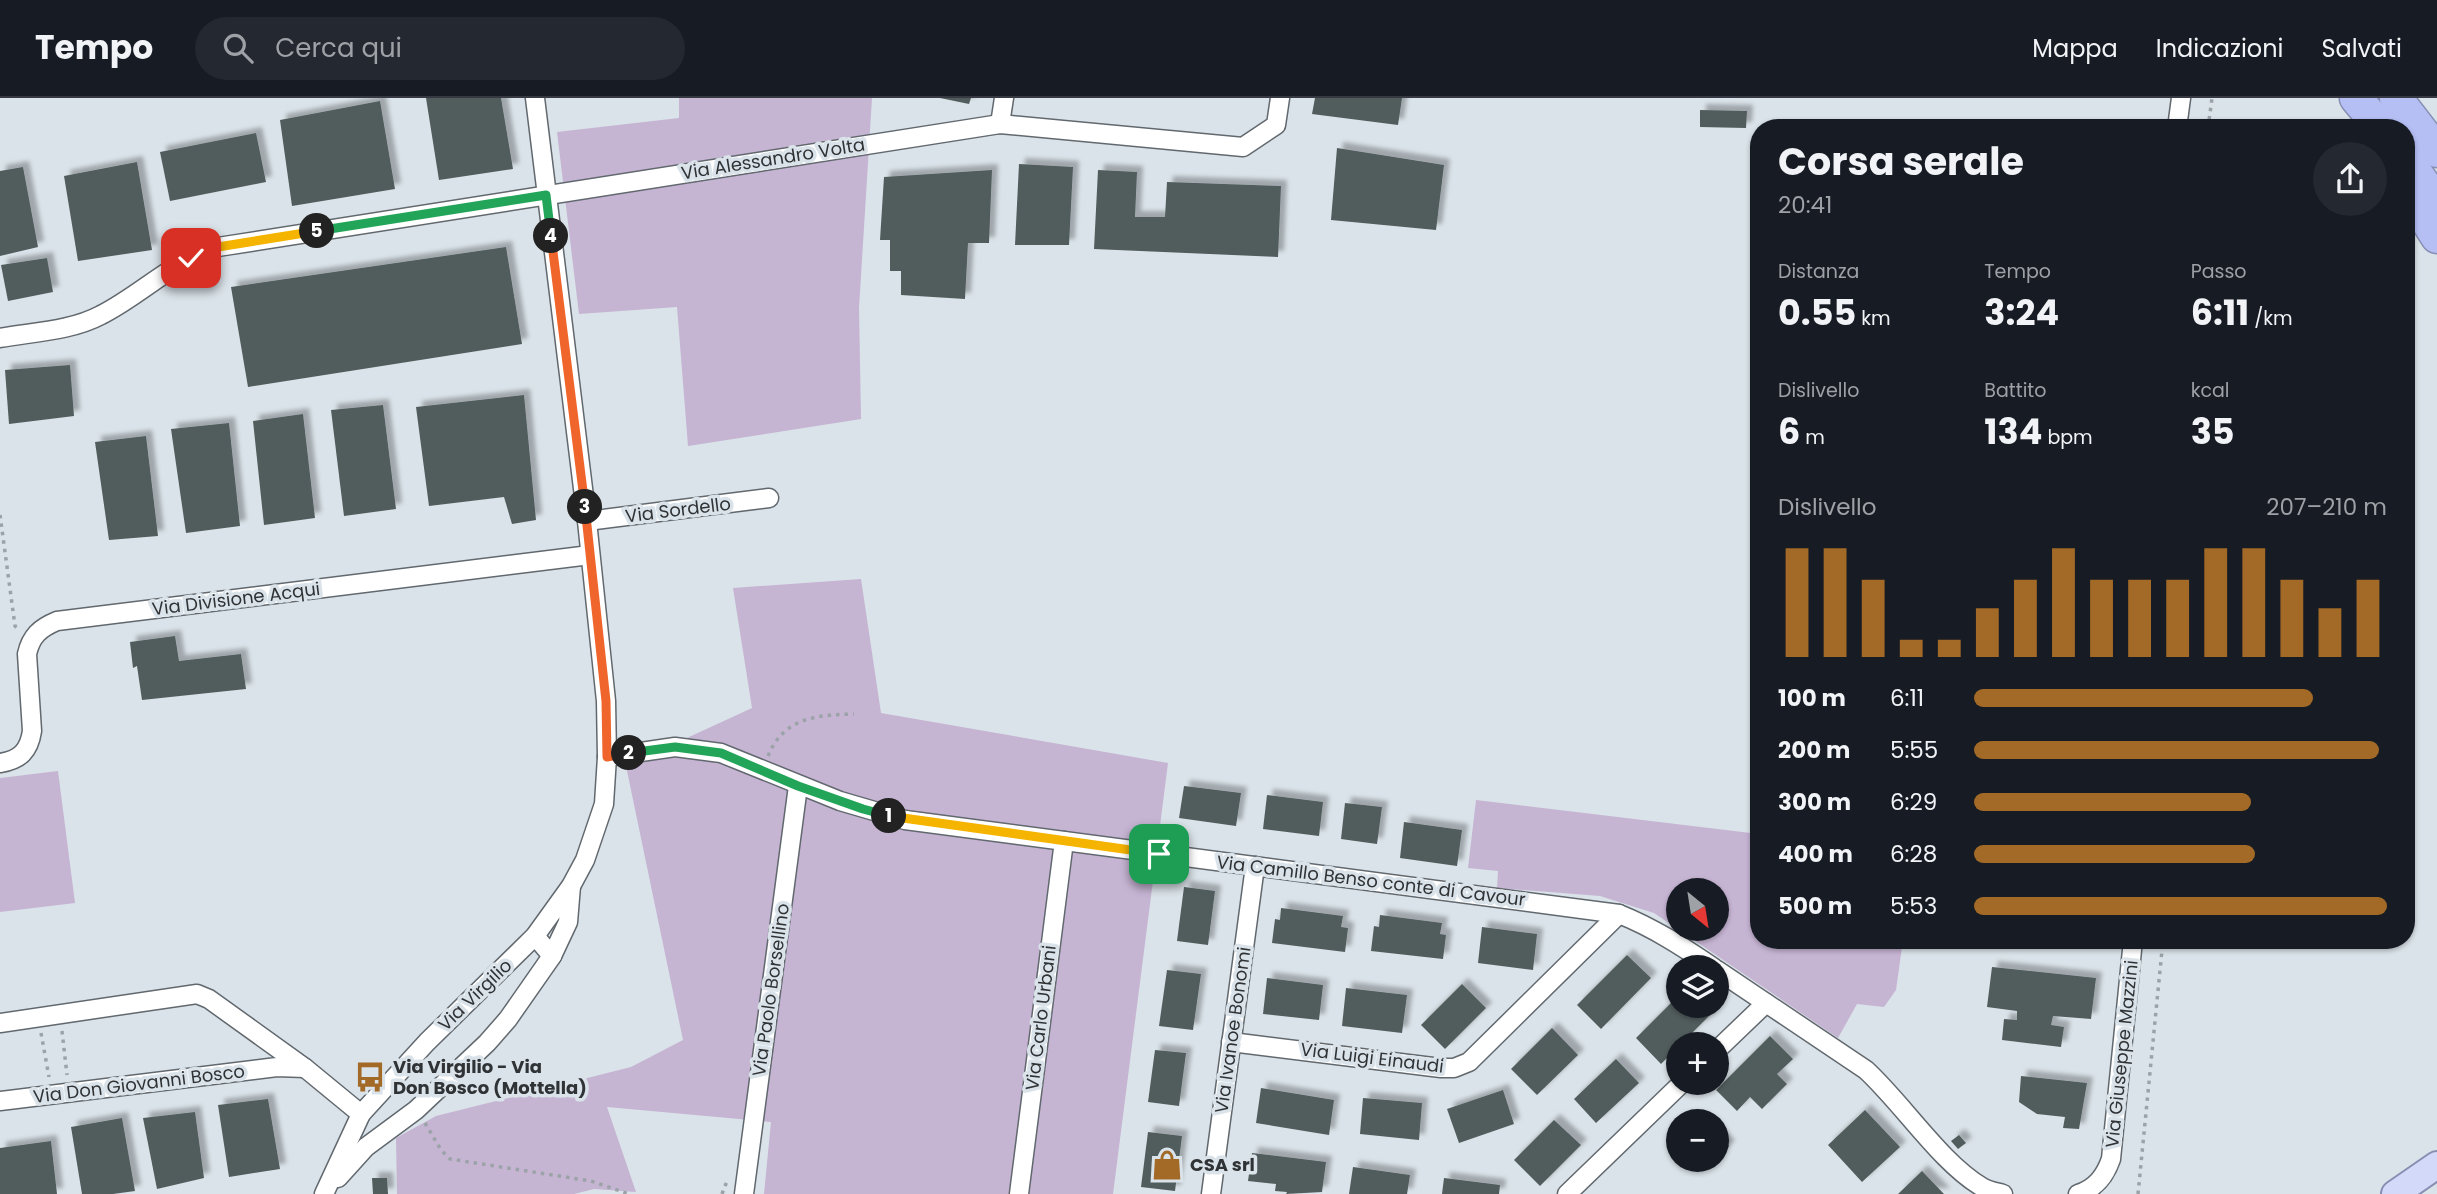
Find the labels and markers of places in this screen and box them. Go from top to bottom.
pin: 5 [300,214,334,248]
pin: 4 [534,218,568,254]
pin [161,228,221,288]
pin: 3 [568,490,602,524]
pin: 2 [612,736,646,770]
pin: 1 [872,798,906,834]
pin [1129,824,1189,884]
place label: Via Virgilio - Via Don Bosco (Mottella) [393,1054,587,1100]
bus stop icon: Via Virgilio - Via Don Bosco (Mottella) [353,1060,387,1094]
shop icon: CSA srl [1150,1148,1184,1182]
place label: CSA srl [1190,1152,1255,1177]

